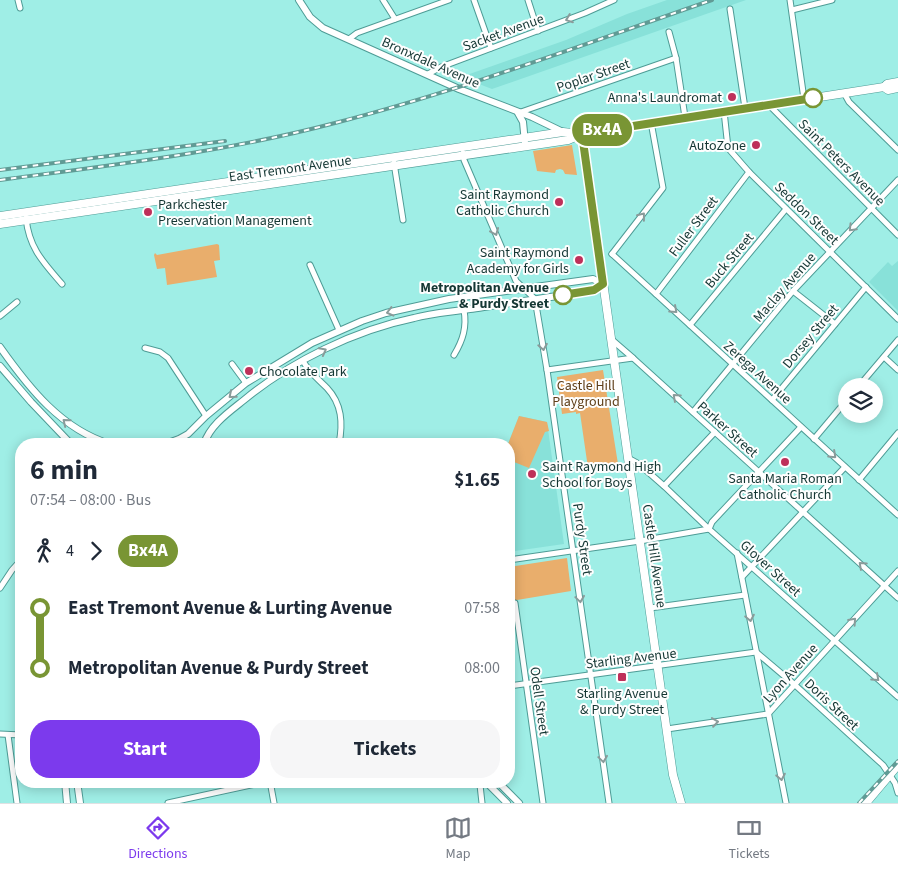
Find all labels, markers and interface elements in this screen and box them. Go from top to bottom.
street label: Sacket Avenue [460,9,547,57]
one-way arrow [565,13,574,23]
street label: Bronxdale Avenue [378,32,483,94]
street label: Poplar Street [554,54,633,98]
place label: Anna's Laundromat [608,88,722,108]
unlabelled marker [803,88,823,108]
marker: Anna's Laundromat [726,91,738,103]
line badge: Bx4A [567,114,637,146]
street label: Saint Peters Avenue [793,115,889,211]
text: Bx4A [582,117,622,142]
place label: AutoZone [689,136,746,156]
marker: AutoZone [750,139,762,151]
street label: East Tremont Avenue [228,150,353,187]
street label: Seddon Street [769,178,843,250]
place label: Saint Raymond Catholic Church [456,185,549,221]
street label: Fuller Street [664,192,723,261]
place label: Parkchester Preservation Management [158,195,312,231]
marker: Saint Raymond Catholic Church [553,196,565,208]
marker: Parkchester Preservation Management [142,206,154,218]
one-way arrow [636,213,644,222]
one-way arrow [849,222,858,231]
one-way arrow [488,227,499,236]
street label: Buck Street [701,228,759,293]
place label: Saint Raymond Academy for Girls [467,243,569,279]
street label: Maclay Avenue [749,248,821,327]
marker: Saint Raymond Academy for Girls [573,254,585,266]
place label: Metropolitan Avenue & Purdy Street [420,278,550,314]
marker: Metropolitan Avenue & Purdy Street [553,285,573,305]
street label: Dorsey Street [778,300,844,373]
one-way arrow [669,305,678,314]
one-way arrow [387,307,395,317]
street label: Zerega Avenue [719,337,796,409]
one-way arrow [538,343,548,352]
one-way arrow [318,347,327,357]
place label: Chocolate Park [259,362,347,382]
marker: Chocolate Park [243,365,255,377]
park label: Castle Hill Playground [552,376,620,412]
map controls [838,378,883,423]
button: layers [838,378,883,423]
one-way arrow [228,389,237,398]
one-way arrow [673,394,682,403]
street label: Parker Street [693,397,762,463]
one-way arrow [63,419,72,428]
text: 6 min [30,450,98,490]
one-way arrow [827,450,836,459]
marker: Santa Maria Roman Catholic Church [779,456,791,468]
place label: Saint Raymond High School for Boys [542,457,661,493]
text: $1.65 [454,467,500,494]
marker: Saint Raymond High School for Boys [526,468,538,480]
place label: Santa Maria Roman Catholic Church [728,469,842,505]
text: 07:54 – 08:00 · Bus [30,489,151,511]
street label: Purdy Street [567,502,597,577]
street label: Castle Hill Avenue [637,503,671,609]
street label: Glover Street [735,536,805,602]
icon: walk [30,537,58,565]
icon: forward [82,537,110,565]
text: Bx4A [128,538,168,563]
text: 4 [66,540,74,562]
one-way arrow [858,562,867,571]
text: East Tremont Avenue & Lurting Avenue [68,595,392,622]
one-way arrow [574,595,585,603]
text: 07:58 [464,597,500,619]
one-way arrow [744,613,754,622]
one-way arrow [847,617,856,626]
street label: Lyon Avenue [759,639,823,708]
street label: Starling Avenue [585,644,678,674]
text: Metropolitan Avenue & Purdy Street [68,655,369,682]
text: 08:00 [464,657,500,679]
street label: Odell Street [524,666,554,737]
marker: Starling Avenue & Purdy Street [616,671,628,683]
one-way arrow [871,672,880,681]
street label: Doris Street [800,674,863,735]
place label: Starling Avenue & Purdy Street [576,684,668,720]
one-way arrow [711,717,719,728]
button: Start [30,720,260,778]
button: Tickets [270,720,500,778]
one-way arrow [597,756,608,764]
one-way arrow [775,773,786,782]
tab: Directions [128,814,187,864]
tab: Map [444,814,472,864]
tab: Tickets [728,814,770,864]

